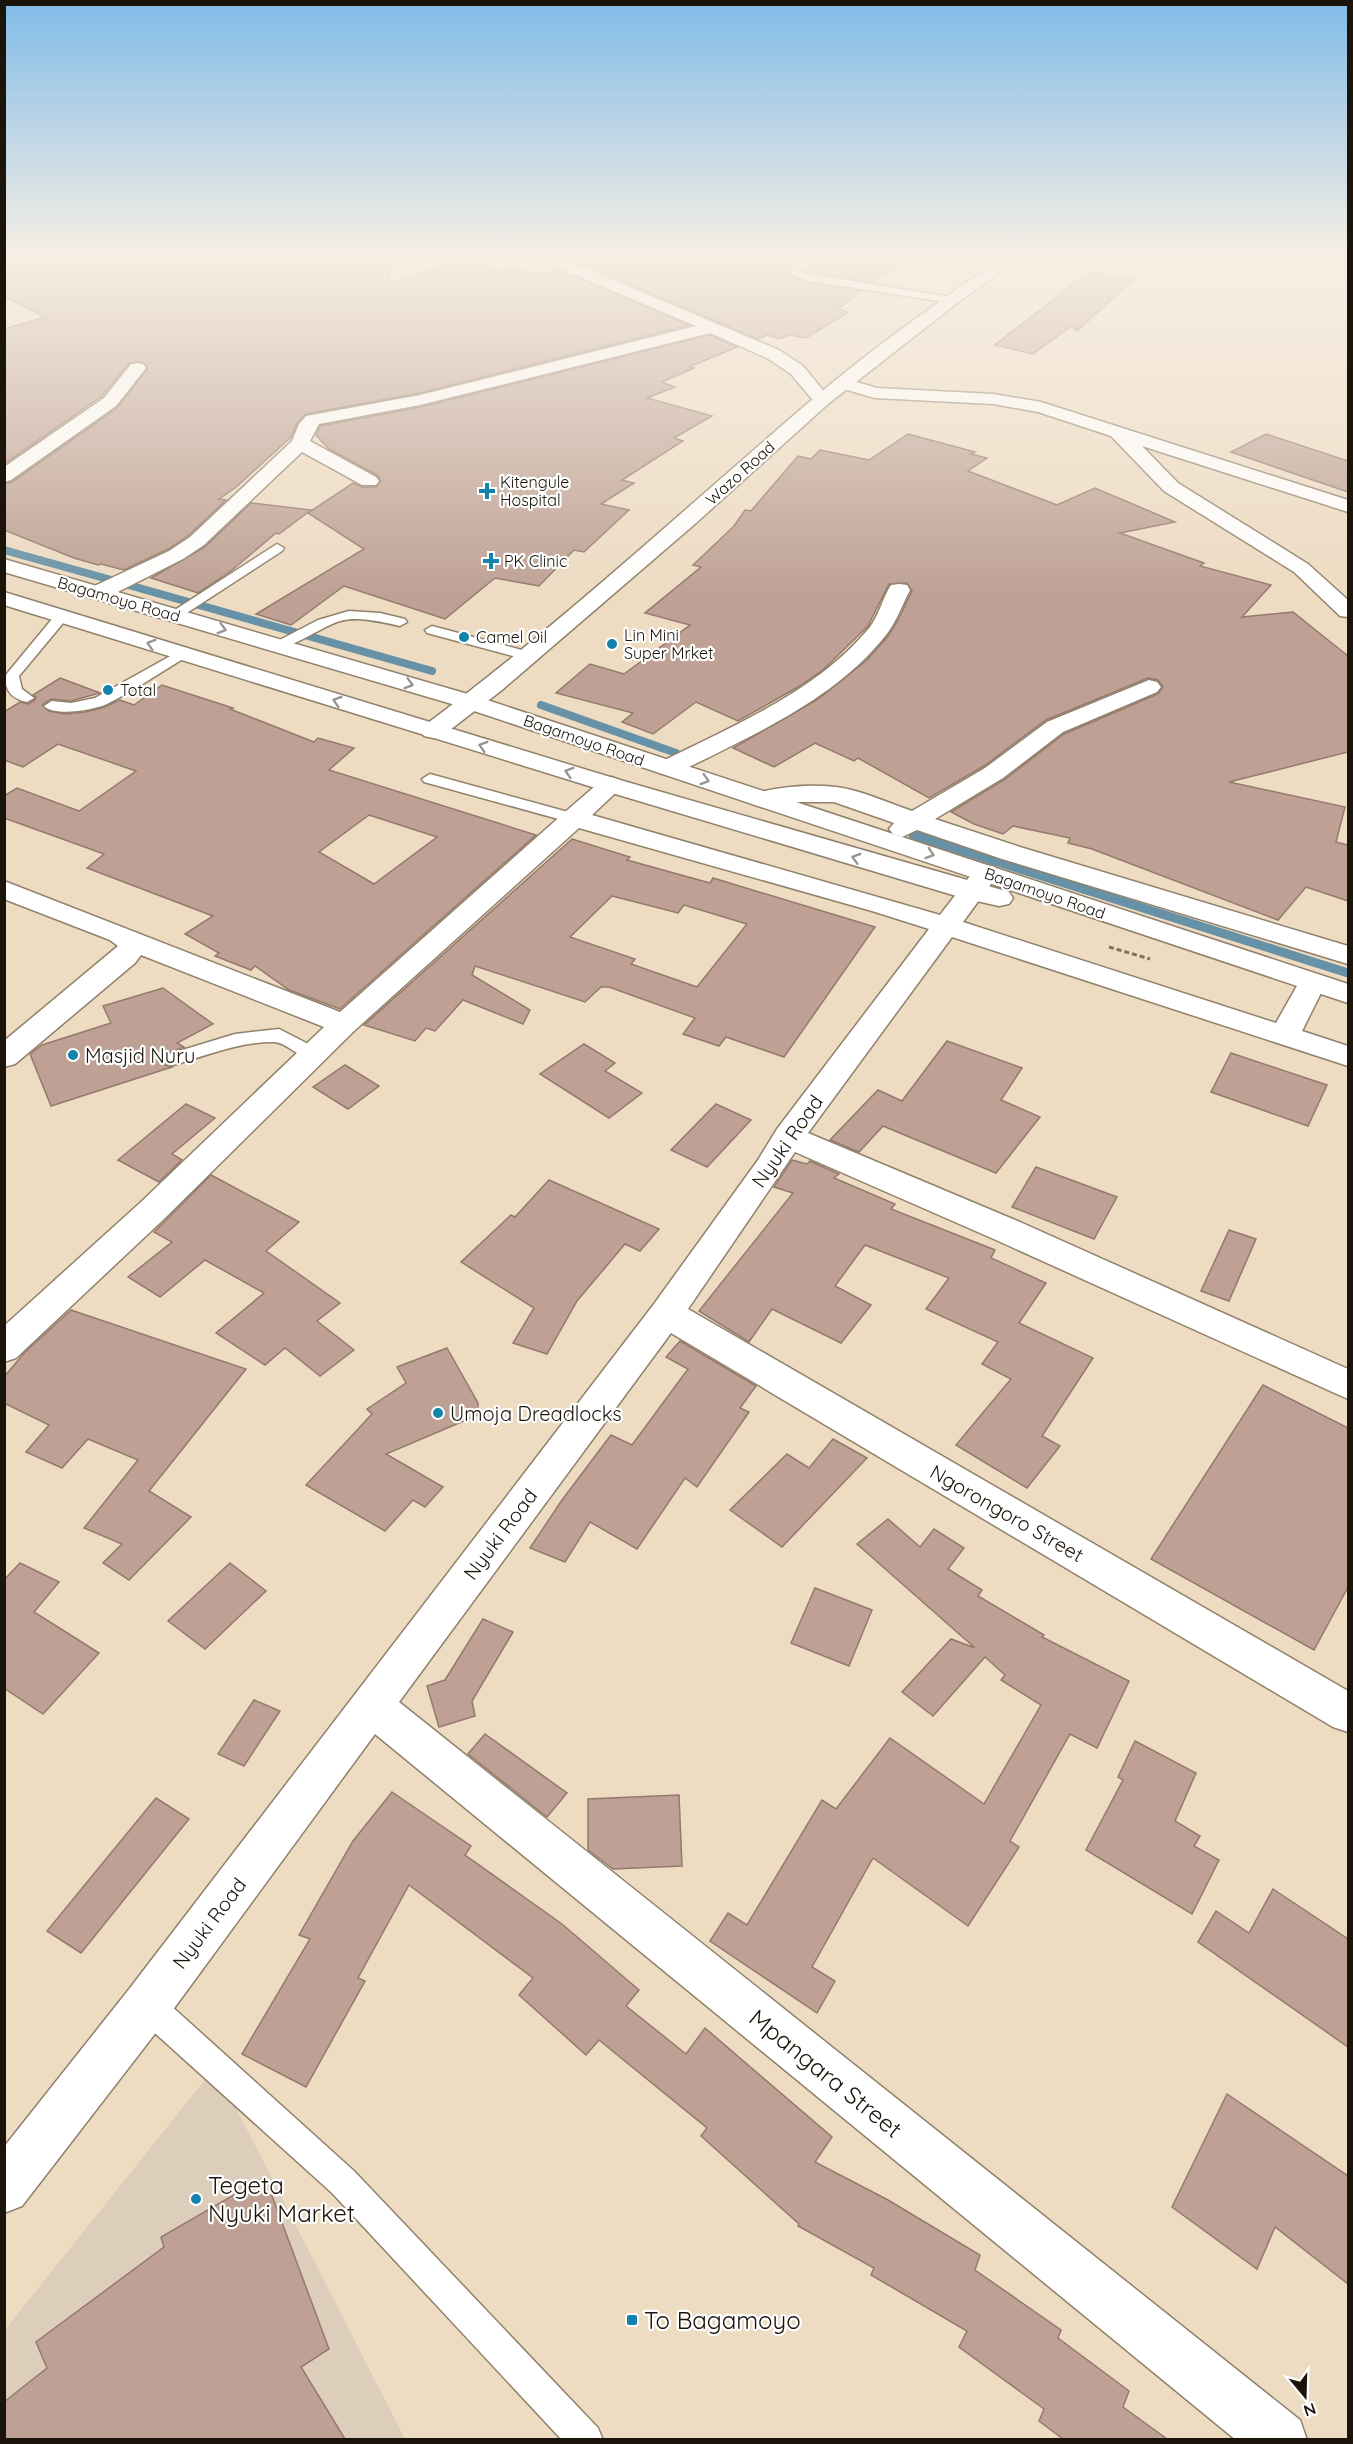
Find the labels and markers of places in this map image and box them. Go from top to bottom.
place label: Kitengule Hospital [500,472,569,510]
marker: Kitengule Hospital [478,482,496,500]
place label: PK Clinic [504,551,567,571]
marker: PK Clinic [482,552,500,570]
place label: Lin Mini Super Mrket [624,625,713,663]
place label: Camel Oil [476,627,547,647]
marker: Camel Oil [457,630,471,644]
marker: Lin Mini Super Mrket [605,637,619,651]
place label: Total [120,680,156,700]
marker: Total [101,683,115,697]
place label: Masjid Nuru [85,1043,195,1068]
marker: Masjid Nuru [66,1048,80,1062]
place label: Umoja Dreadlocks [450,1401,622,1426]
marker: Umoja Dreadlocks [431,1406,445,1420]
place label: Tegeta Nyuki Market [208,2170,355,2228]
marker: Tegeta Nyuki Market [189,2192,203,2206]
place label: To Bagamoyo [644,2305,801,2335]
marker: To Bagamoyo [625,2313,639,2327]

